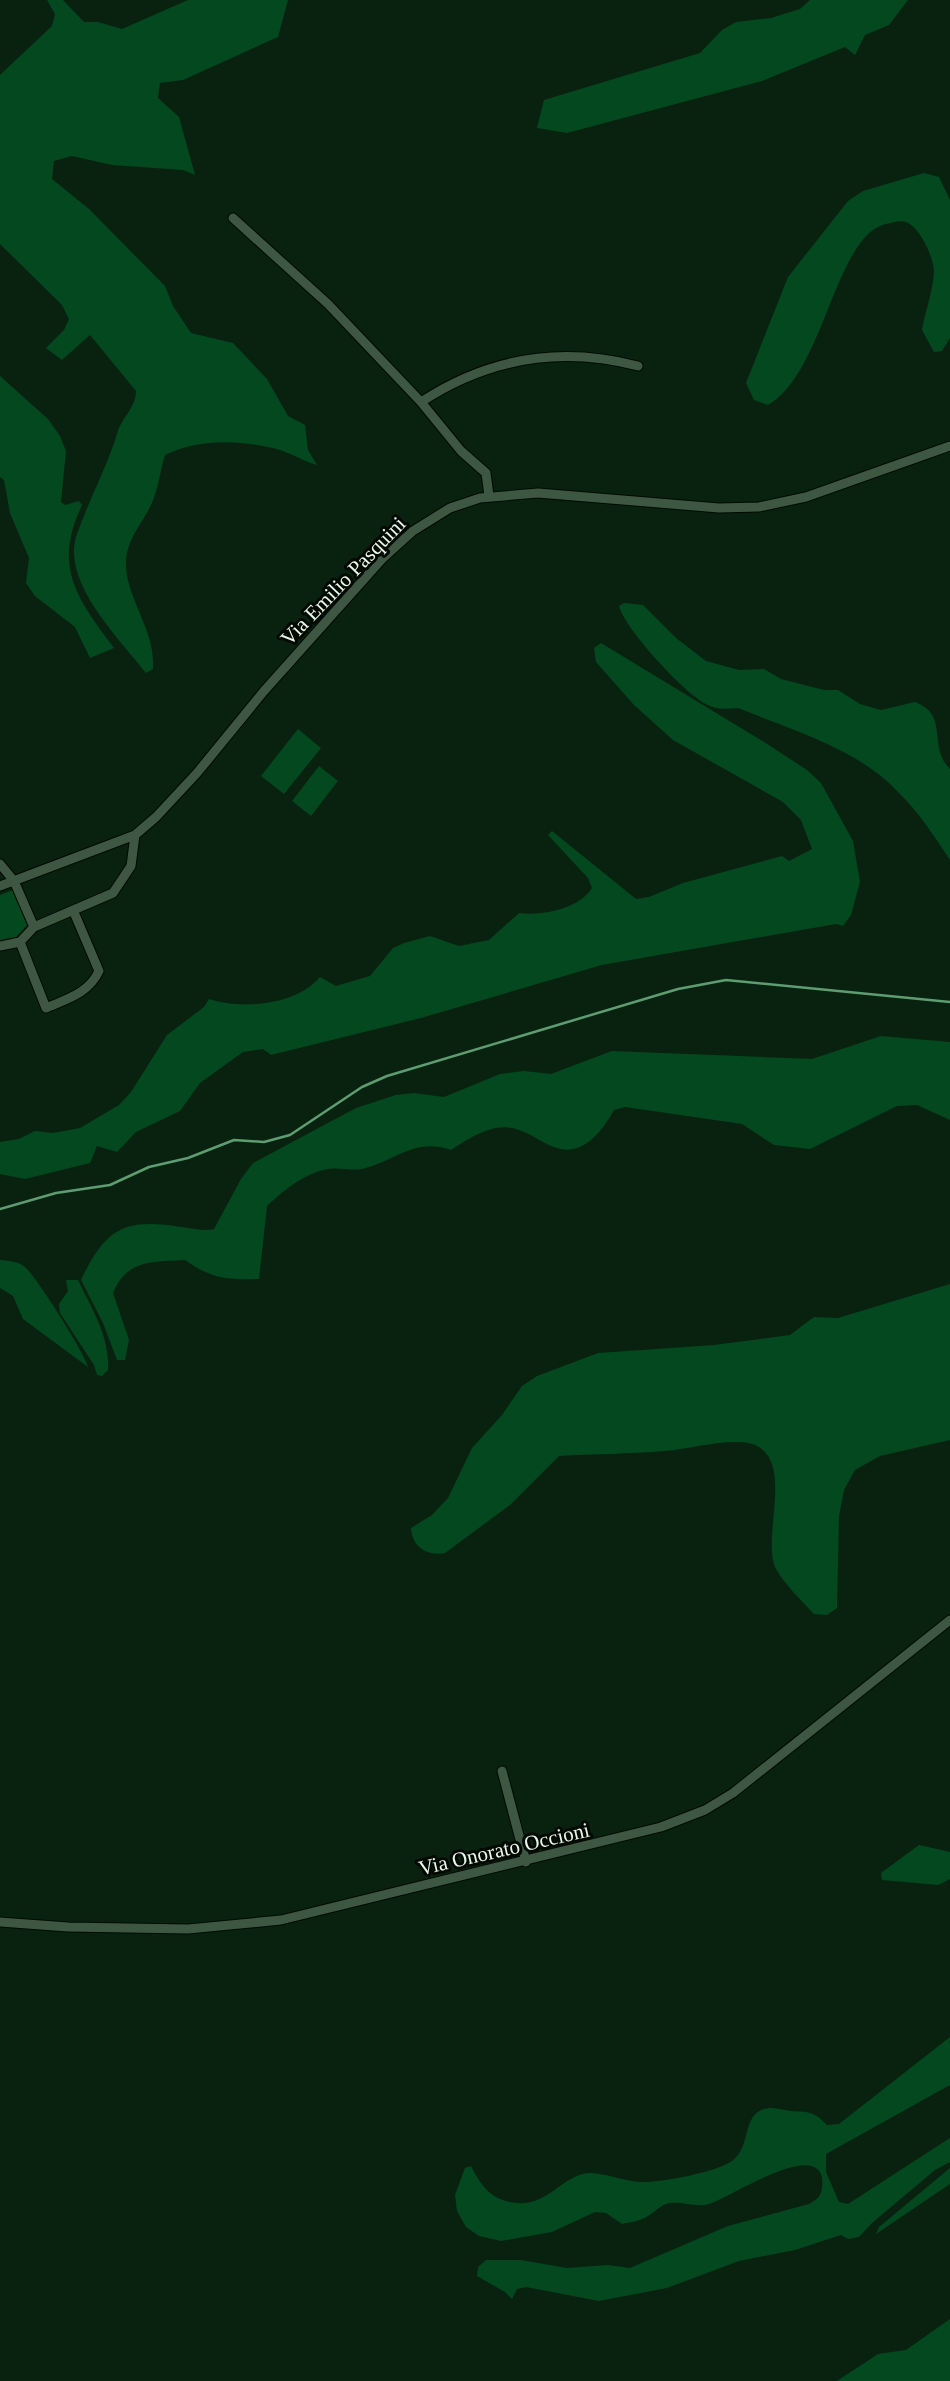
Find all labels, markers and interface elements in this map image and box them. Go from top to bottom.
street label: Via Emilio Pasquini [276,512,410,650]
street label: Via Onorato Occioni [416,1818,592,1880]

